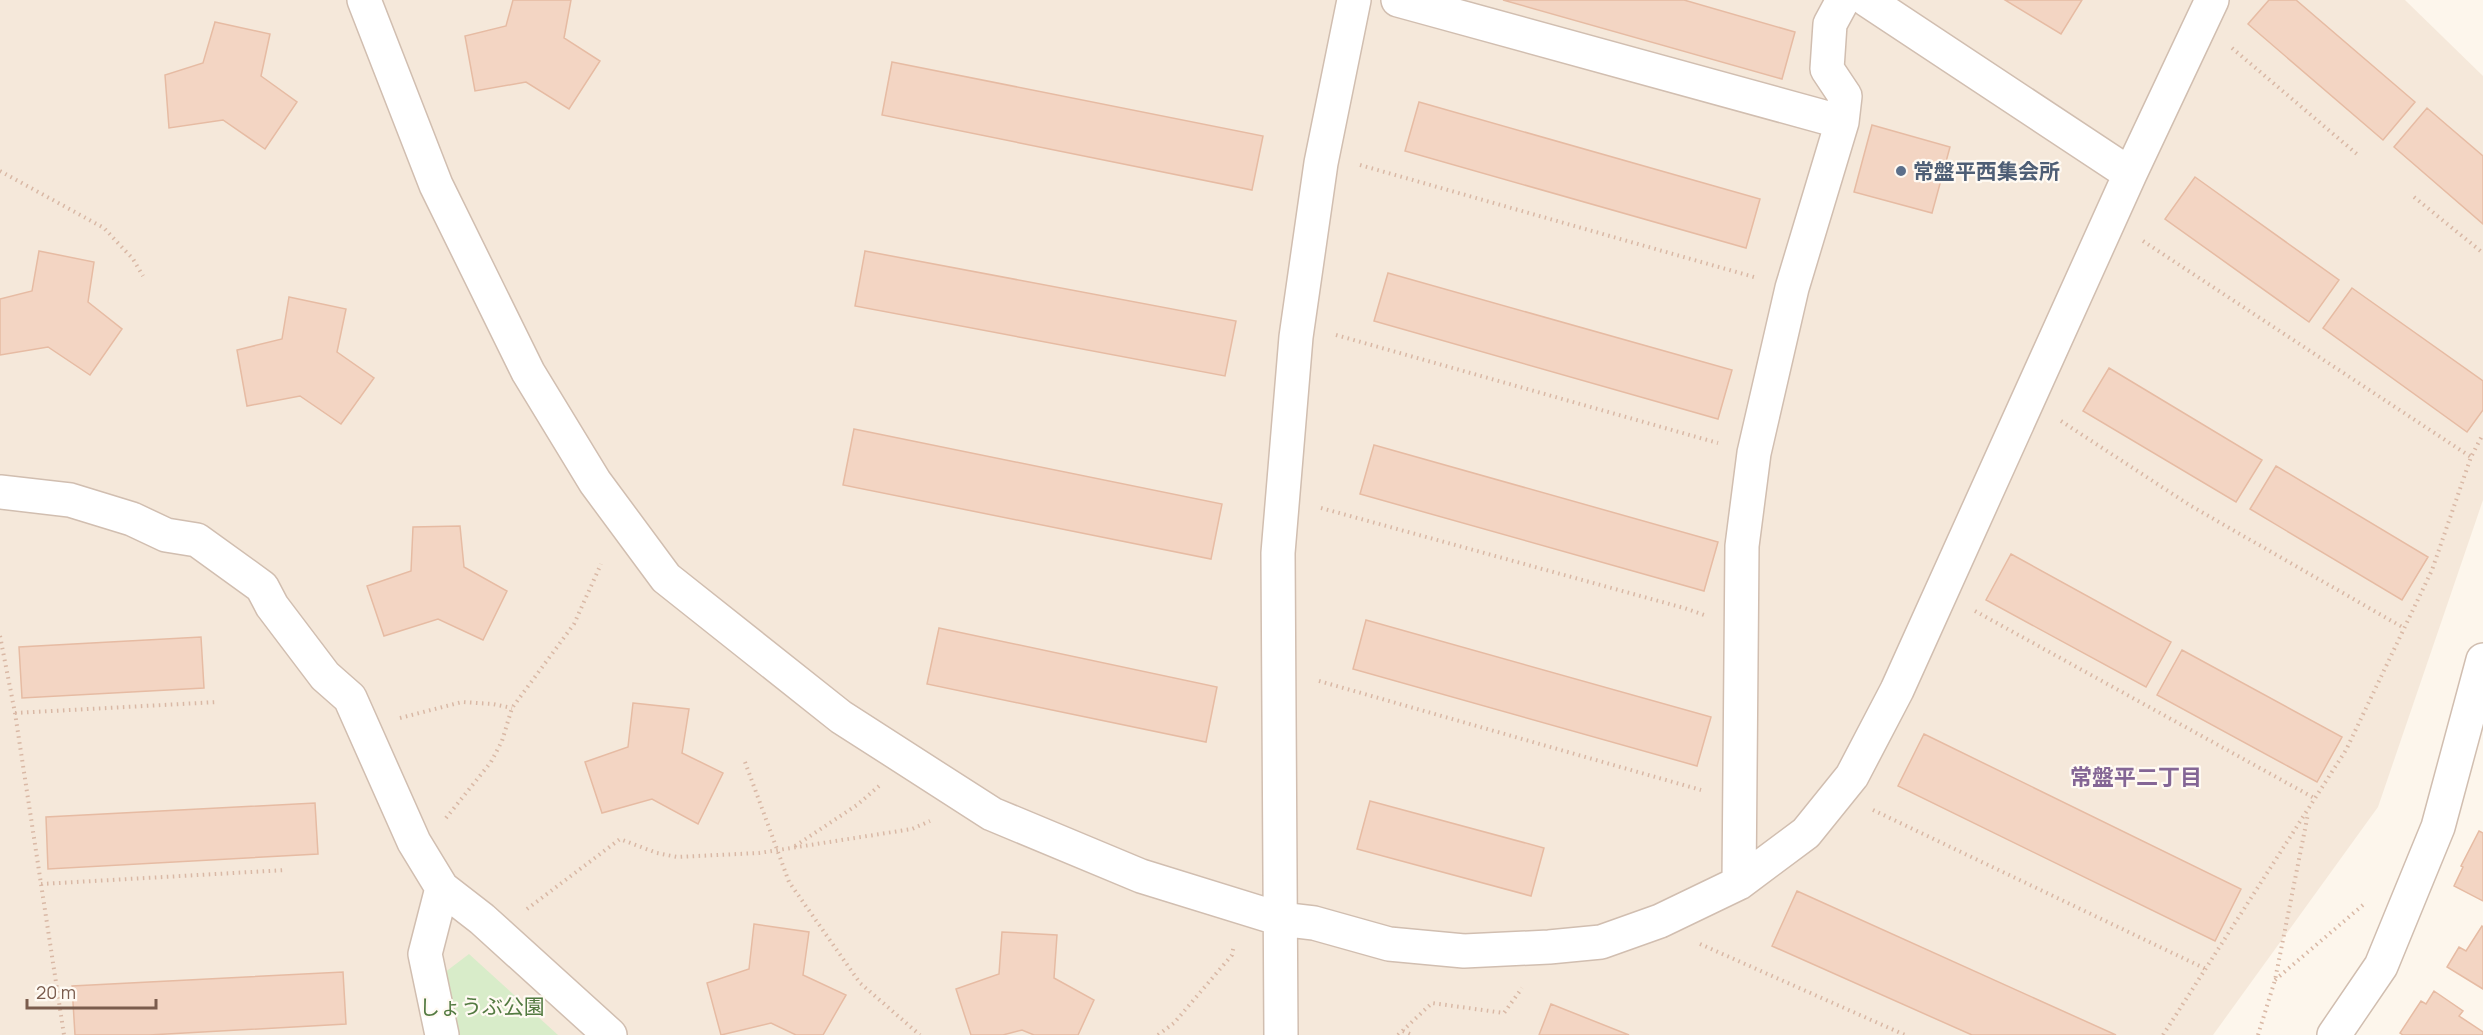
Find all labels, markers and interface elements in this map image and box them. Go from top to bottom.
place label: 常盤平西集会所 [1913,157,2060,185]
marker: 常盤平西集会所 [1894,164,1908,178]
district label: 常盤平二丁目 [2070,762,2202,792]
scale bar [27,972,156,1010]
text: 20 m [36,980,76,1004]
park label: しょうぶ公園 [419,992,545,1020]

